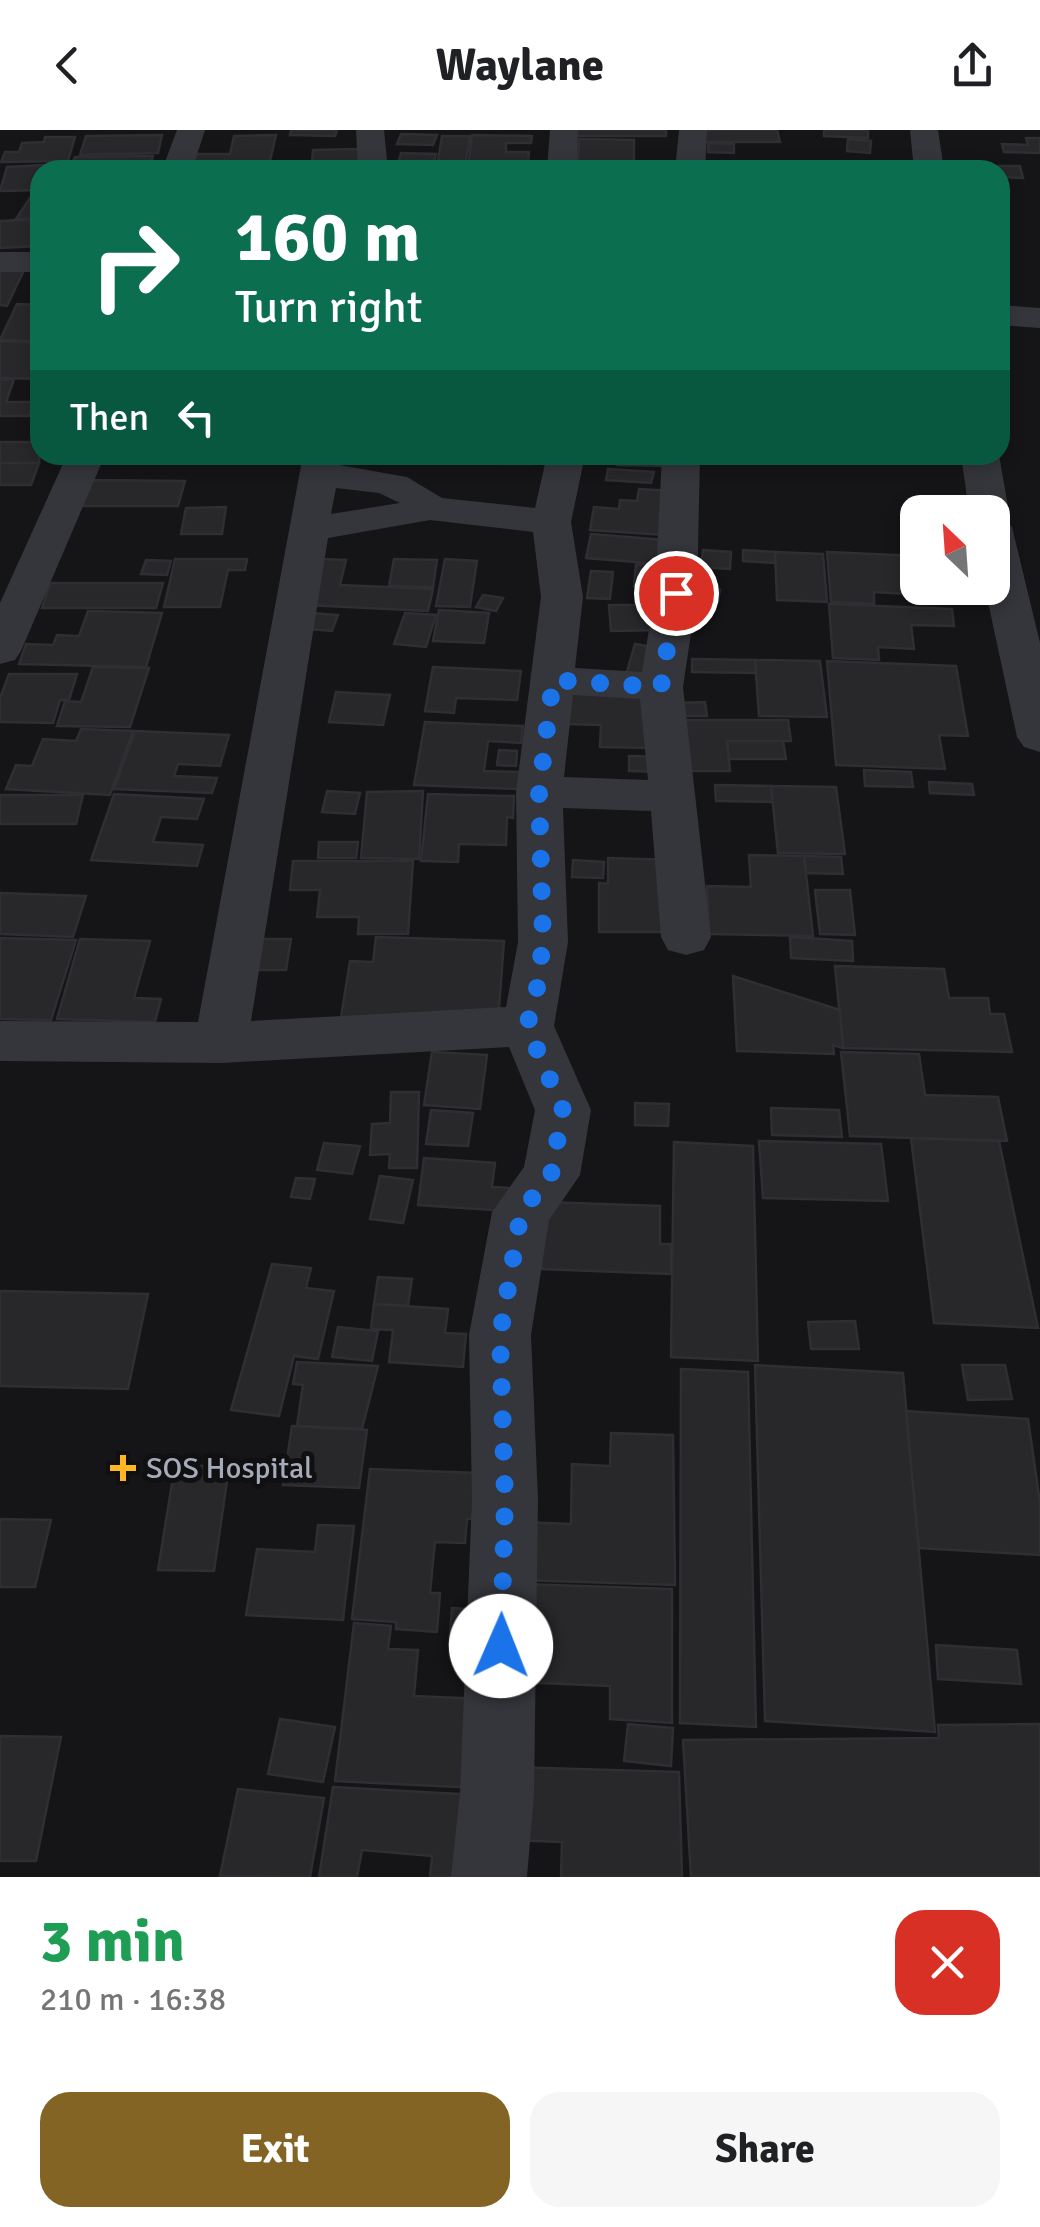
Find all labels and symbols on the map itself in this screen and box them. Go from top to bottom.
north arrow [900,495,1010,605]
pin [634,551,719,636]
place label: SOS Hospital [146,1450,313,1487]
marker: SOS Hospital [110,1455,136,1481]
position arrow [449,1594,553,1698]

